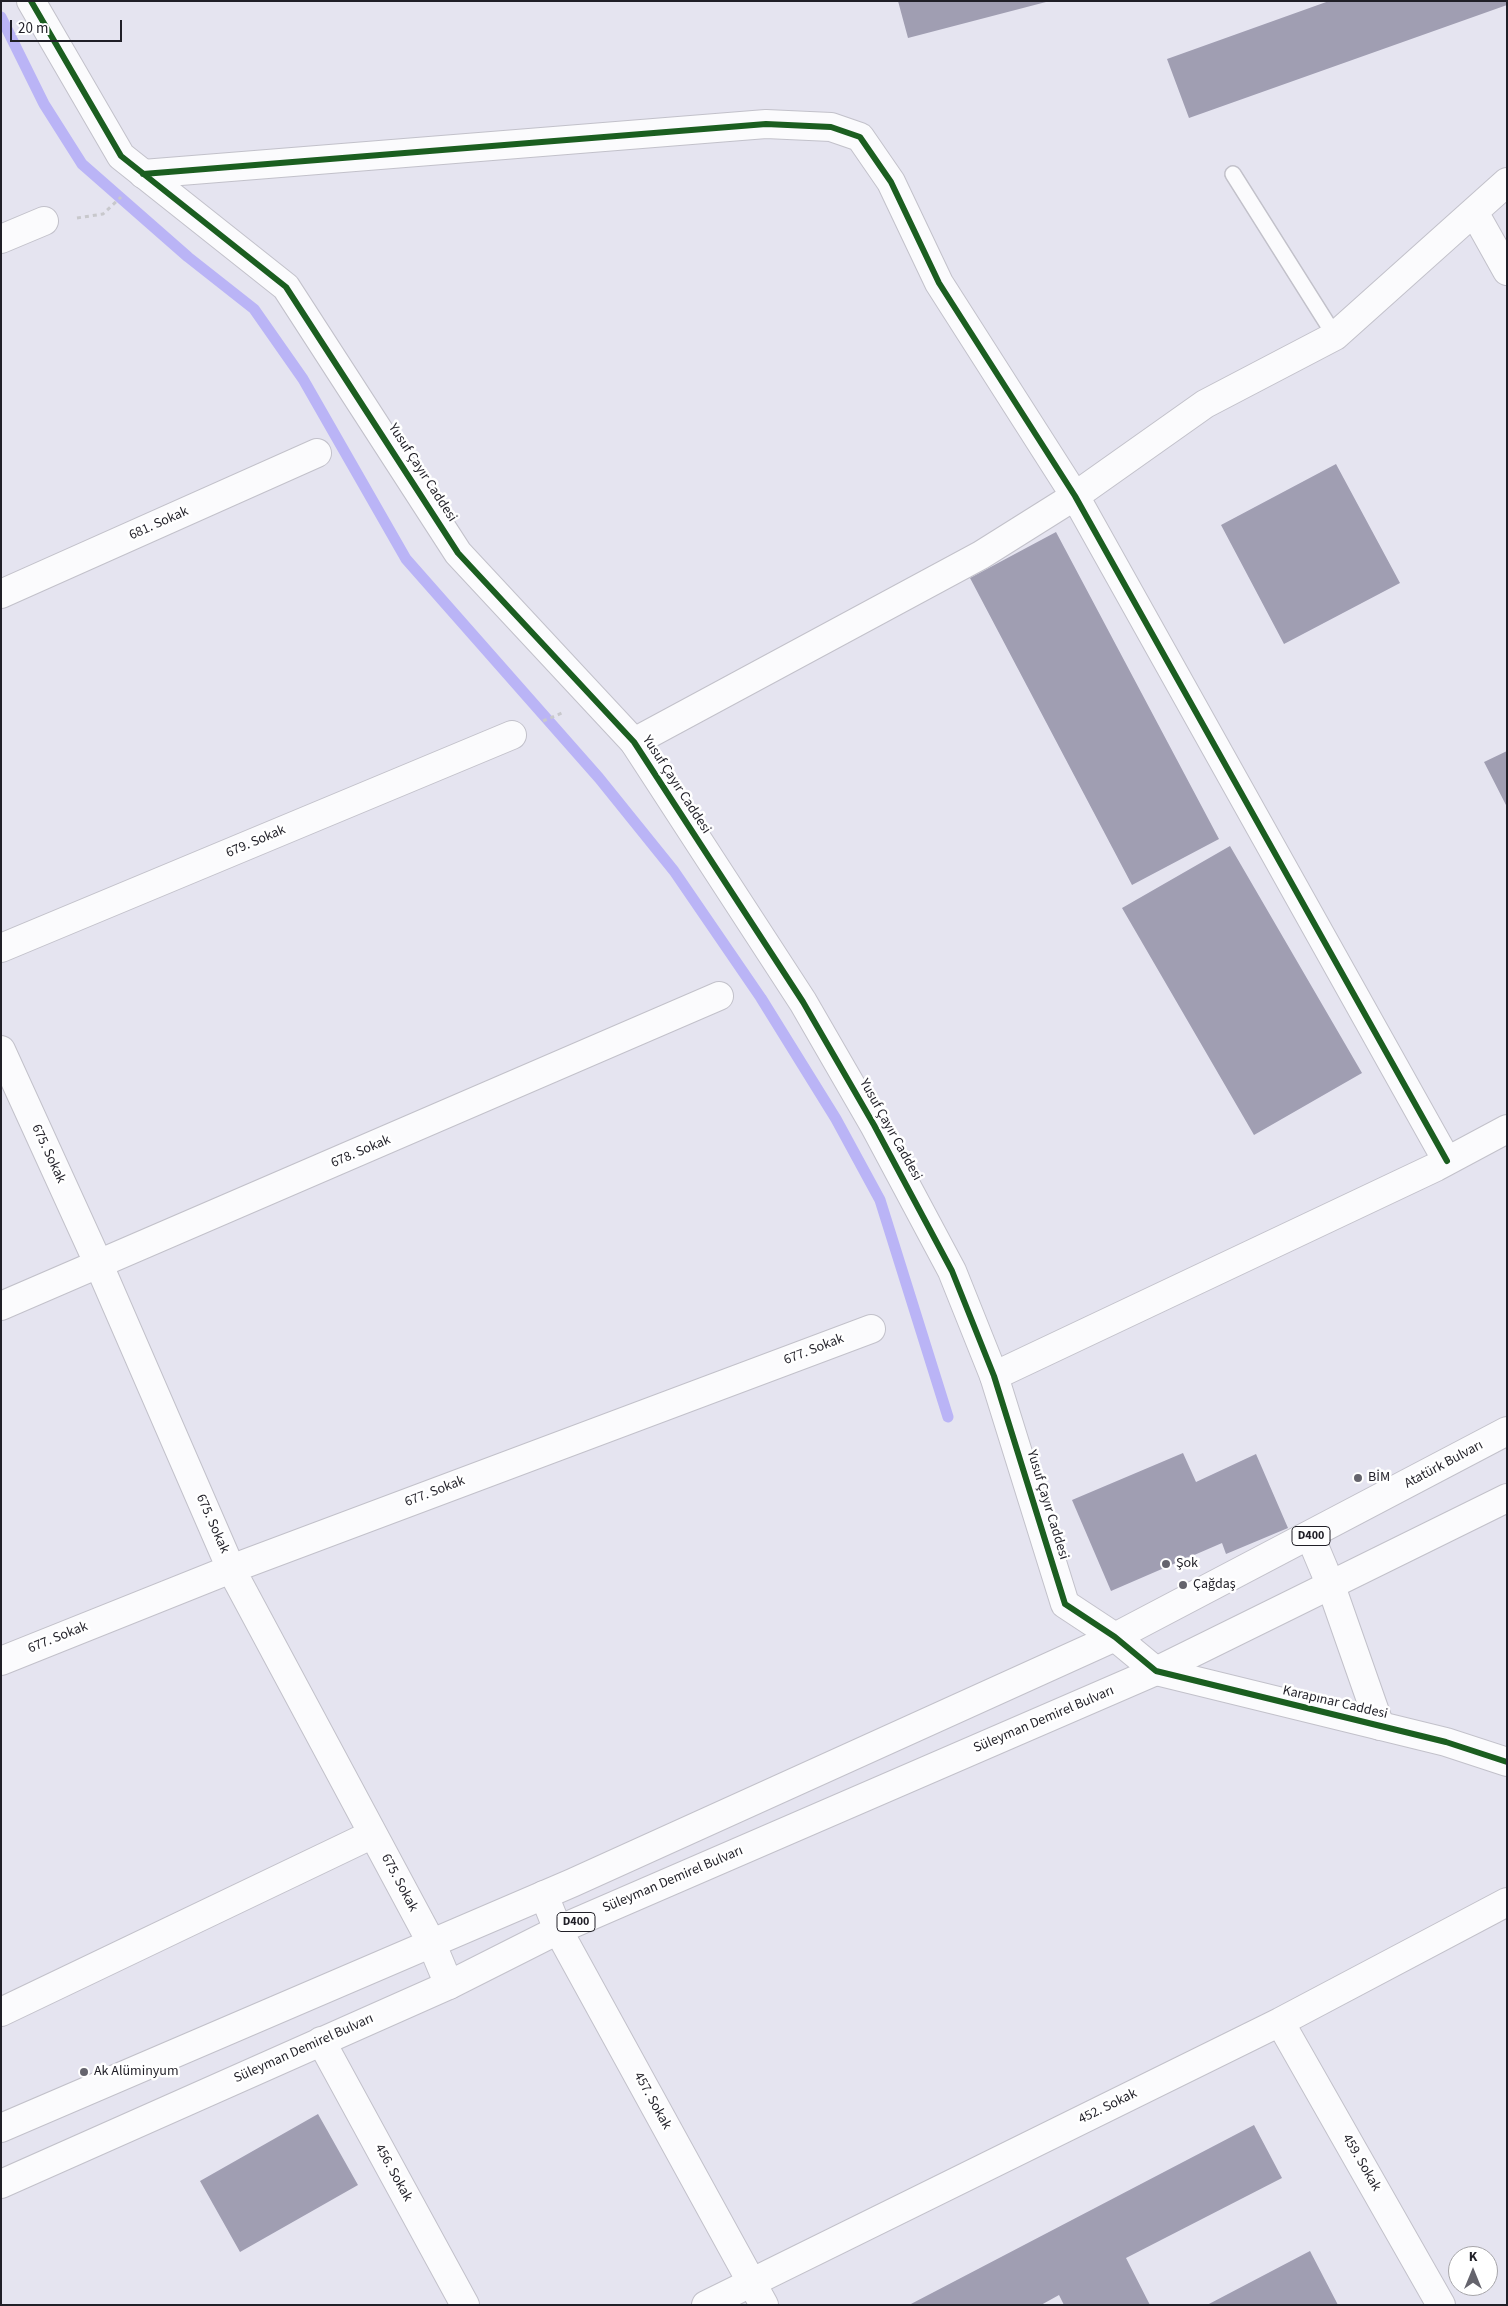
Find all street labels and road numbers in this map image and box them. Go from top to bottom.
street label: Yusuf Çayır Caddesi [384,421,460,525]
street label: 681. Sokak [127,504,191,544]
street label: Yusuf Çayır Caddesi [638,733,714,837]
street label: 679. Sokak [224,822,288,862]
street label: Yusuf Çayır Caddesi [855,1076,925,1184]
street label: 675. Sokak [27,1122,69,1186]
street label: 678. Sokak [329,1132,393,1172]
street label: 677. Sokak [782,1331,846,1369]
street label: Atatürk Bulvarı [1402,1437,1486,1493]
street label: Yusuf Çayır Caddesi [1022,1448,1072,1562]
street label: 677. Sokak [403,1473,467,1511]
street label: 675. Sokak [192,1492,232,1556]
road number: D400 [1292,1526,1330,1545]
street label: 677. Sokak [26,1618,90,1658]
street label: Süleyman Demirel Bulvarı [971,1683,1117,1757]
street label: Karapınar Caddesi [1281,1683,1389,1723]
street label: Süleyman Demirel Bulvarı [600,1843,746,1917]
street label: 675. Sokak [377,1851,421,1915]
road number: D400 [557,1912,595,1931]
street label: Süleyman Demirel Bulvarı [232,2011,376,2087]
street label: 457. Sokak [629,2069,675,2133]
street label: 452. Sokak [1076,2086,1140,2128]
street label: 459. Sokak [1338,2132,1384,2194]
street label: 456. Sokak [370,2141,416,2205]

